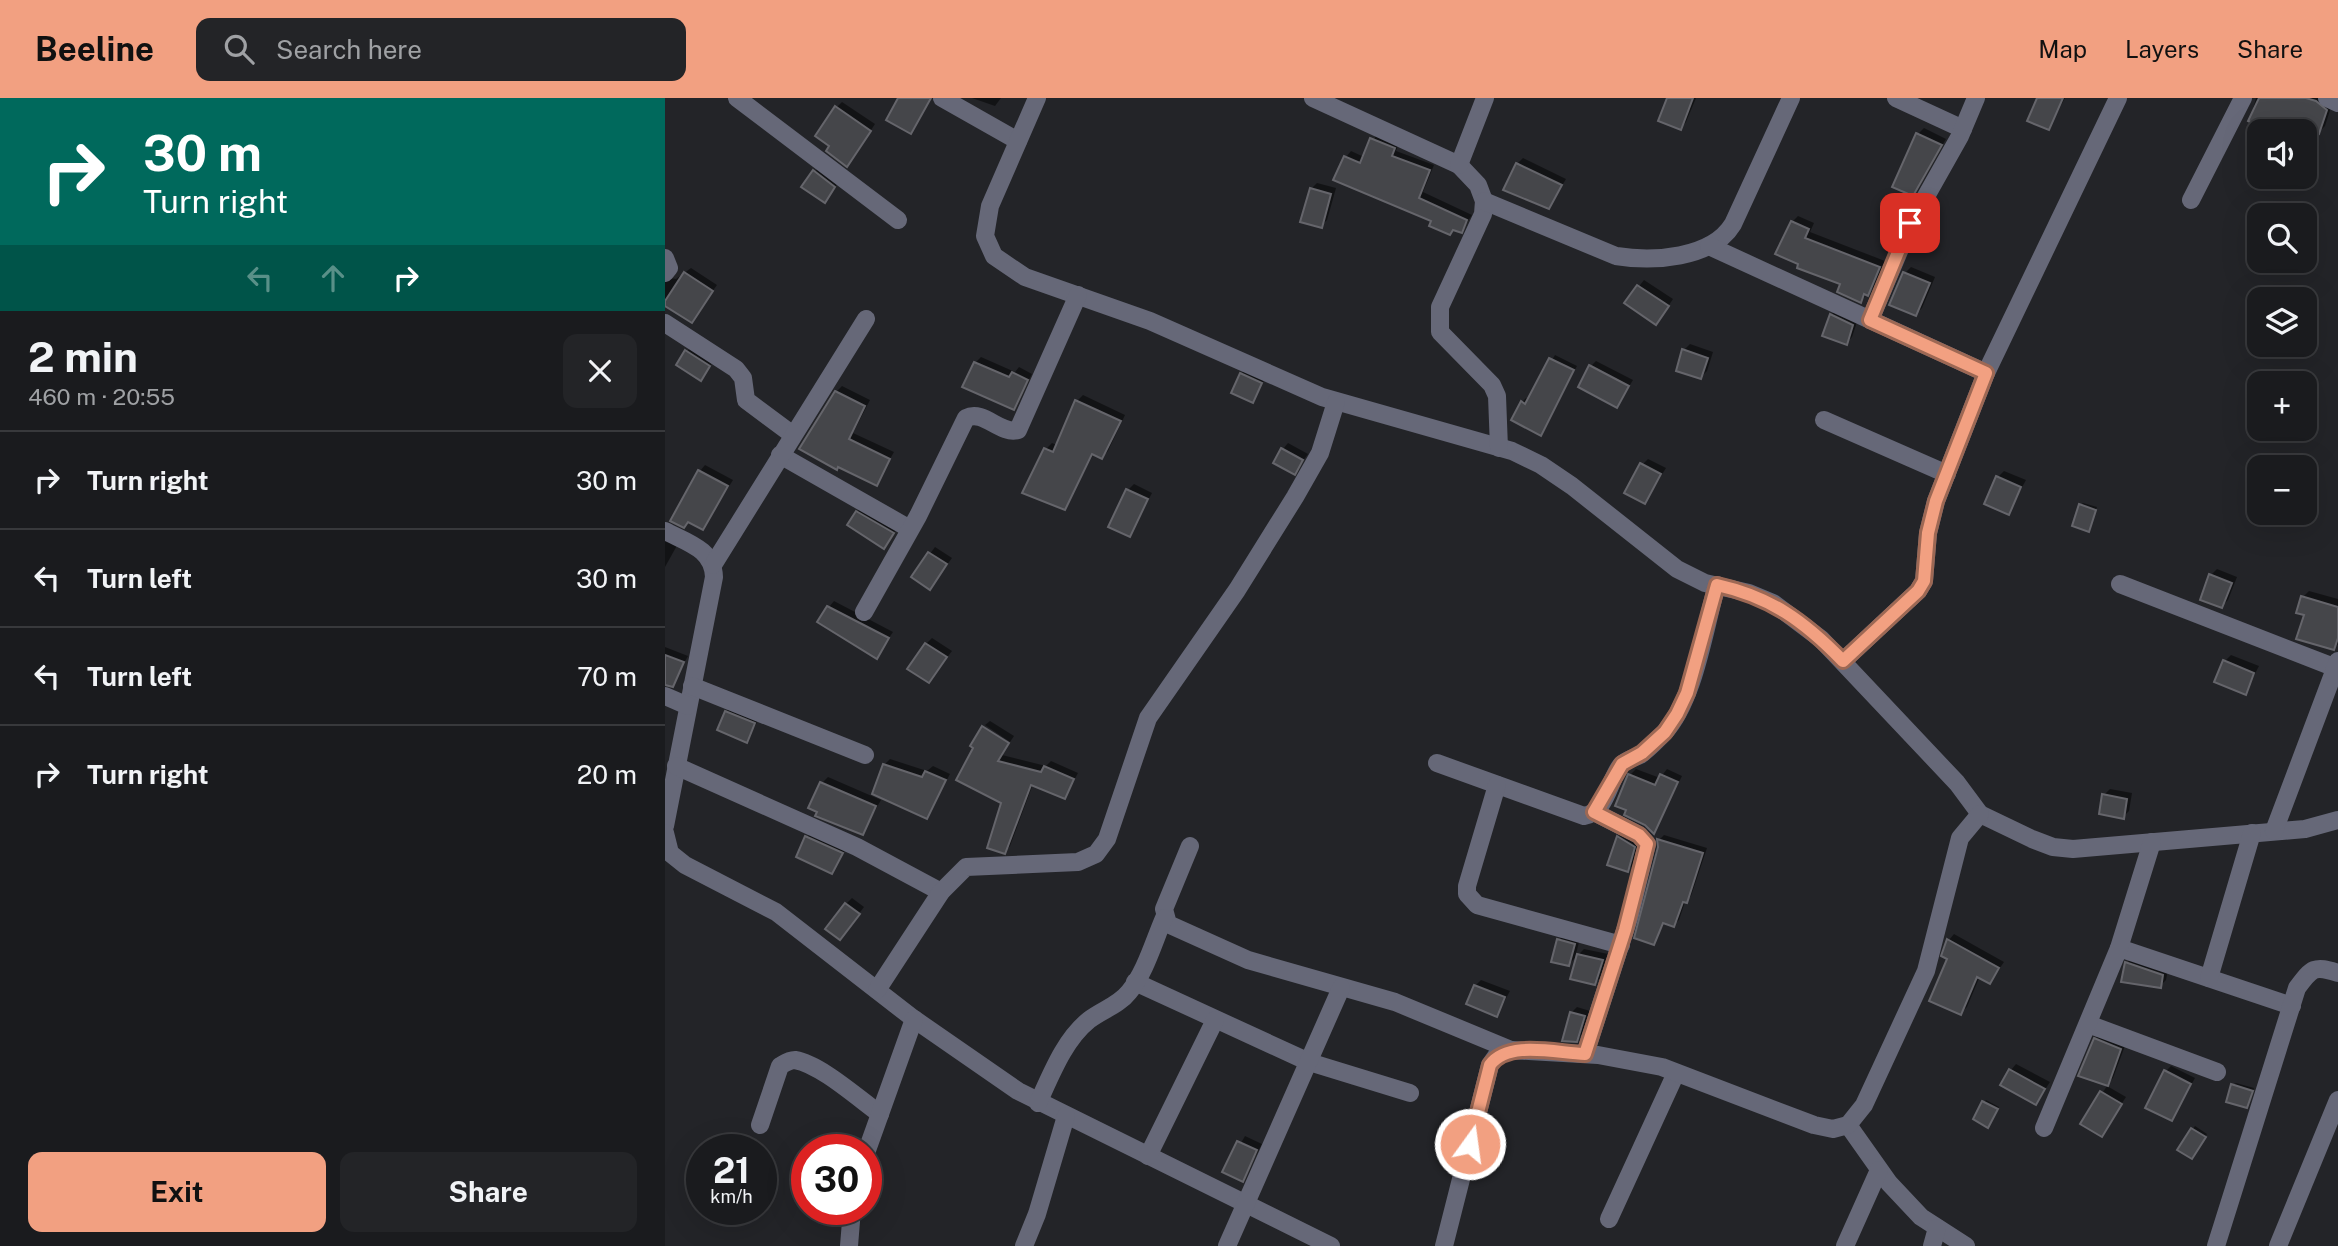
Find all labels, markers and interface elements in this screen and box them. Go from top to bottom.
search box [196,18,686,81]
text: Beeline [35,30,154,68]
icon: search [220,30,258,68]
text: Search here [276,34,422,65]
text: Map [2038,35,2087,63]
text: Layers [2125,35,2199,63]
text: Share [2237,35,2303,63]
map controls [2247,119,2317,525]
button: sound [2247,119,2317,189]
text: 30 m [143,124,262,182]
icon: right [28,126,119,217]
text: Turn right [143,183,288,220]
pin [1880,193,1940,253]
button: search [2247,203,2317,273]
icon: arrive [1891,204,1929,242]
icon: left [241,259,279,297]
icon: ahead [314,259,352,297]
icon: right [387,259,425,297]
button: layers [2247,287,2317,357]
text: 2 min [28,332,138,381]
button: close [563,334,637,408]
button: + [2247,371,2317,441]
text: 460 m · 20:55 [28,383,175,410]
button: − [2247,455,2317,525]
icon: right [28,461,66,499]
text: Turn right [87,465,209,496]
text: 30 m [576,465,637,496]
icon: left [28,559,66,597]
text: Turn left [87,563,192,594]
text: 30 m [576,563,637,594]
icon: left [28,657,66,695]
text: Turn left [87,661,192,692]
text: 70 m [577,661,637,692]
icon: right [28,755,66,793]
text: Turn right [87,759,209,790]
text: 20 m [577,759,637,790]
position arrow [1433,1107,1507,1181]
speed limit sign: 30 [791,1134,882,1225]
text: 21 [713,1150,750,1191]
button: Exit [28,1152,326,1232]
button: Share [340,1152,637,1232]
text: km/h [710,1186,753,1207]

